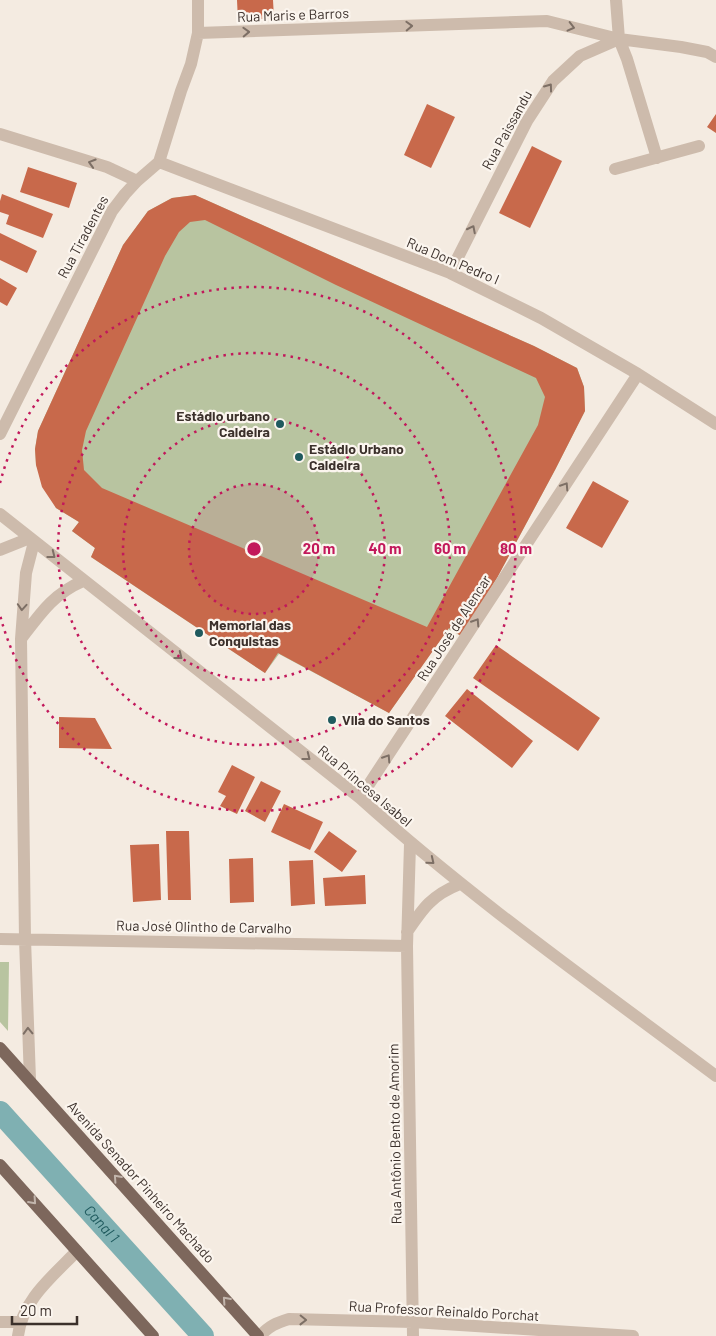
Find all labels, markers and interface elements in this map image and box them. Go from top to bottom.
street label: Rua Maris e Barros [237,4,349,25]
one-way arrow [406,21,413,31]
one-way arrow [566,21,575,32]
one-way arrow [243,26,251,37]
one-way arrow [543,83,552,92]
street label: Rua Paissandu [478,87,535,172]
one-way arrow [88,158,96,168]
street label: Rua Tiradentes [54,192,112,281]
one-way arrow [466,225,476,234]
street label: Rua Dom Pedro I [404,233,502,288]
place label: Estádio urbano Caldeira [176,407,270,440]
marker: Estádio urbano Caldeira [274,418,286,430]
place label: Estádio Urbano Caldeira [309,440,404,473]
marker: Estádio Urbano Caldeira [293,451,305,463]
one-way arrow [558,482,568,491]
text: 20 m [303,539,335,557]
text: 40 m [368,539,402,557]
text: 60 m [434,539,466,557]
text: 80 m [500,539,532,557]
centre of rings [245,540,263,558]
one-way arrow [46,550,55,558]
street label: Rua José de Alencar [413,572,494,684]
one-way arrow [17,603,28,611]
place label: Memorial das Conquistas [209,616,291,649]
one-way arrow [470,618,479,627]
marker: Memorial das Conquistas [193,627,205,639]
one-way arrow [173,650,183,659]
place label: Vila do Santos [342,711,430,728]
marker: Vila do Santos [326,714,338,726]
street label: Rua Princesa Isabel [315,741,416,830]
one-way arrow [301,751,310,759]
one-way arrow [381,754,390,763]
one-way arrow [426,855,435,864]
street label: Rua José Olintho de Carvalho [116,916,292,937]
one-way arrow [23,1027,33,1035]
street label: Rua Antônio Bento de Amorim [384,1043,405,1225]
street label: Avenida Senador Pinheiro Machado [64,1097,219,1266]
one-way arrow [114,1175,123,1184]
one-way arrow [27,1196,36,1205]
water label: Canal 1 [81,1201,124,1245]
scale bar [12,1294,78,1326]
one-way arrow [222,1296,231,1305]
street label: Rua Professor Reinaldo Porchat [348,1297,540,1324]
text: 20 m [20,1301,52,1319]
one-way arrow [299,1314,307,1325]

